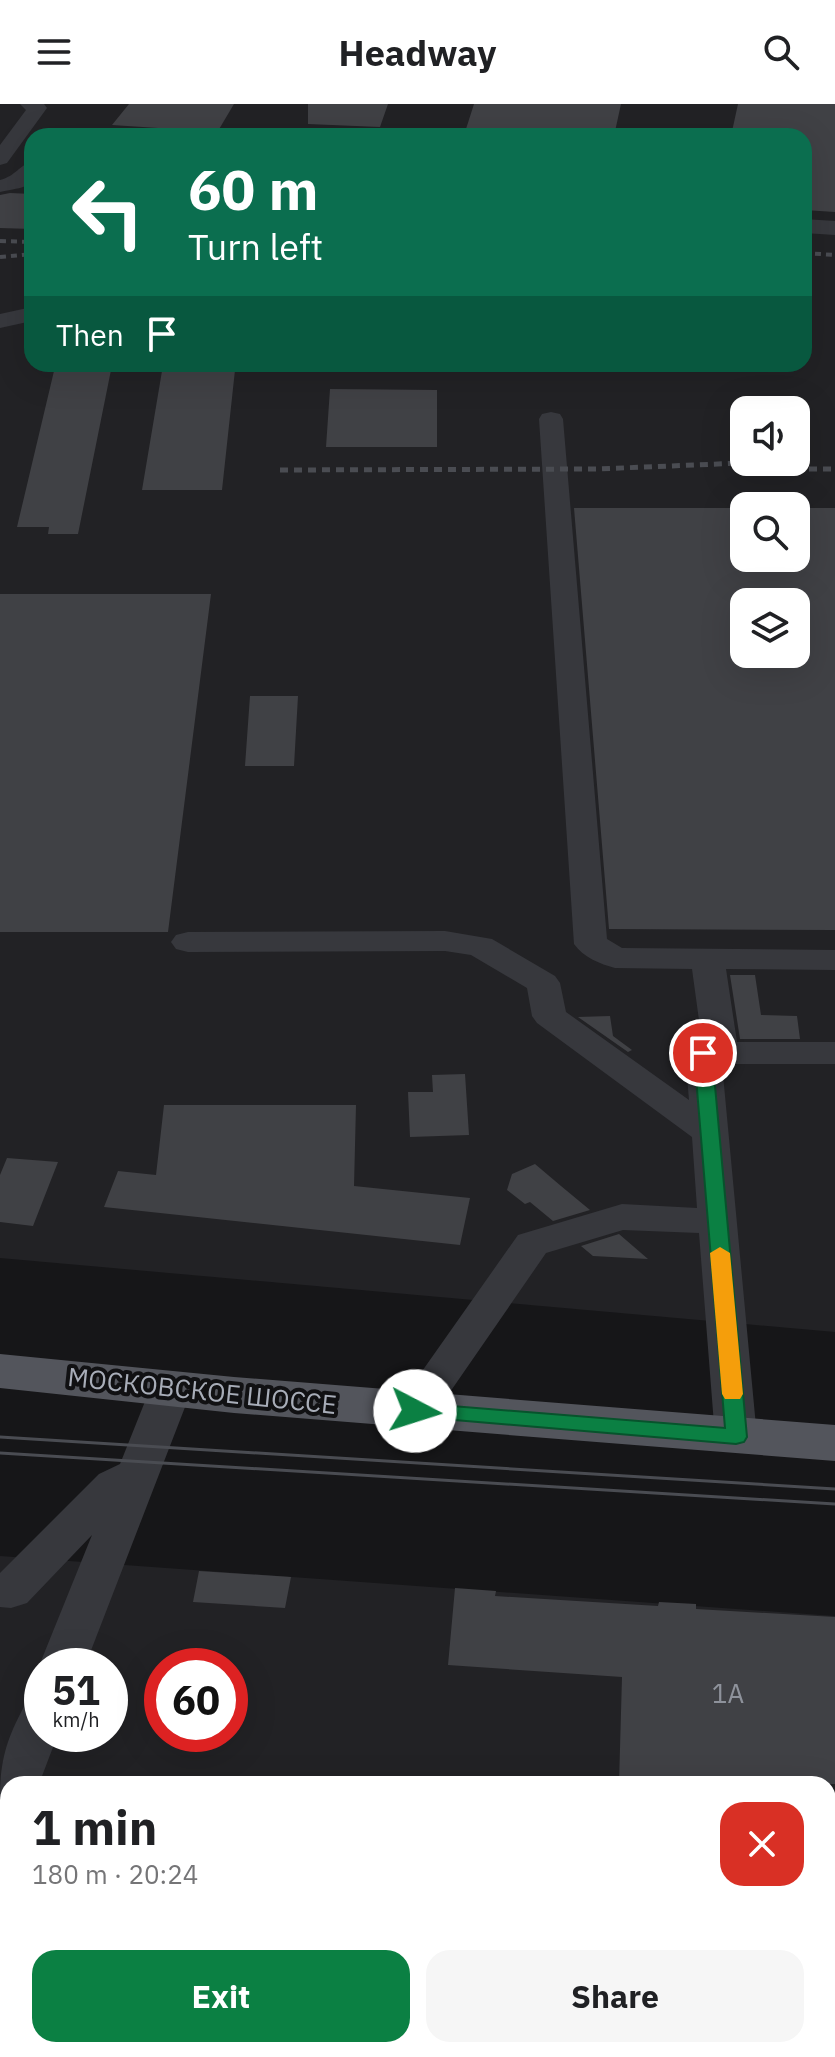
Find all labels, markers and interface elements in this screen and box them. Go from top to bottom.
text: Headway [339,29,496,76]
icon: menu [32,30,76,74]
icon: search [759,30,803,74]
text: 60 m [188,153,318,225]
icon: left [56,160,160,264]
text: Turn left [188,223,323,270]
icon: arrive [140,312,184,356]
text: Then [56,315,124,354]
map controls [730,396,810,668]
button: sound [730,396,810,476]
button: search [730,492,810,572]
button: layers [730,588,810,668]
pin [669,1019,737,1087]
icon: arrive [681,1031,725,1075]
street label: МОСКОВСКОЕ ШОССЕ [66,1359,338,1421]
position arrow [373,1369,457,1453]
speed limit sign: 60 [144,1648,248,1752]
text: 51 [52,1664,100,1716]
house number: 1А [712,1676,744,1710]
text: km/h [52,1706,100,1733]
text: 1 min [32,1796,157,1858]
button: close [720,1802,804,1886]
text: 180 m · 20:24 [32,1857,198,1891]
button: Exit [32,1950,410,2042]
button: Share [426,1950,804,2042]

